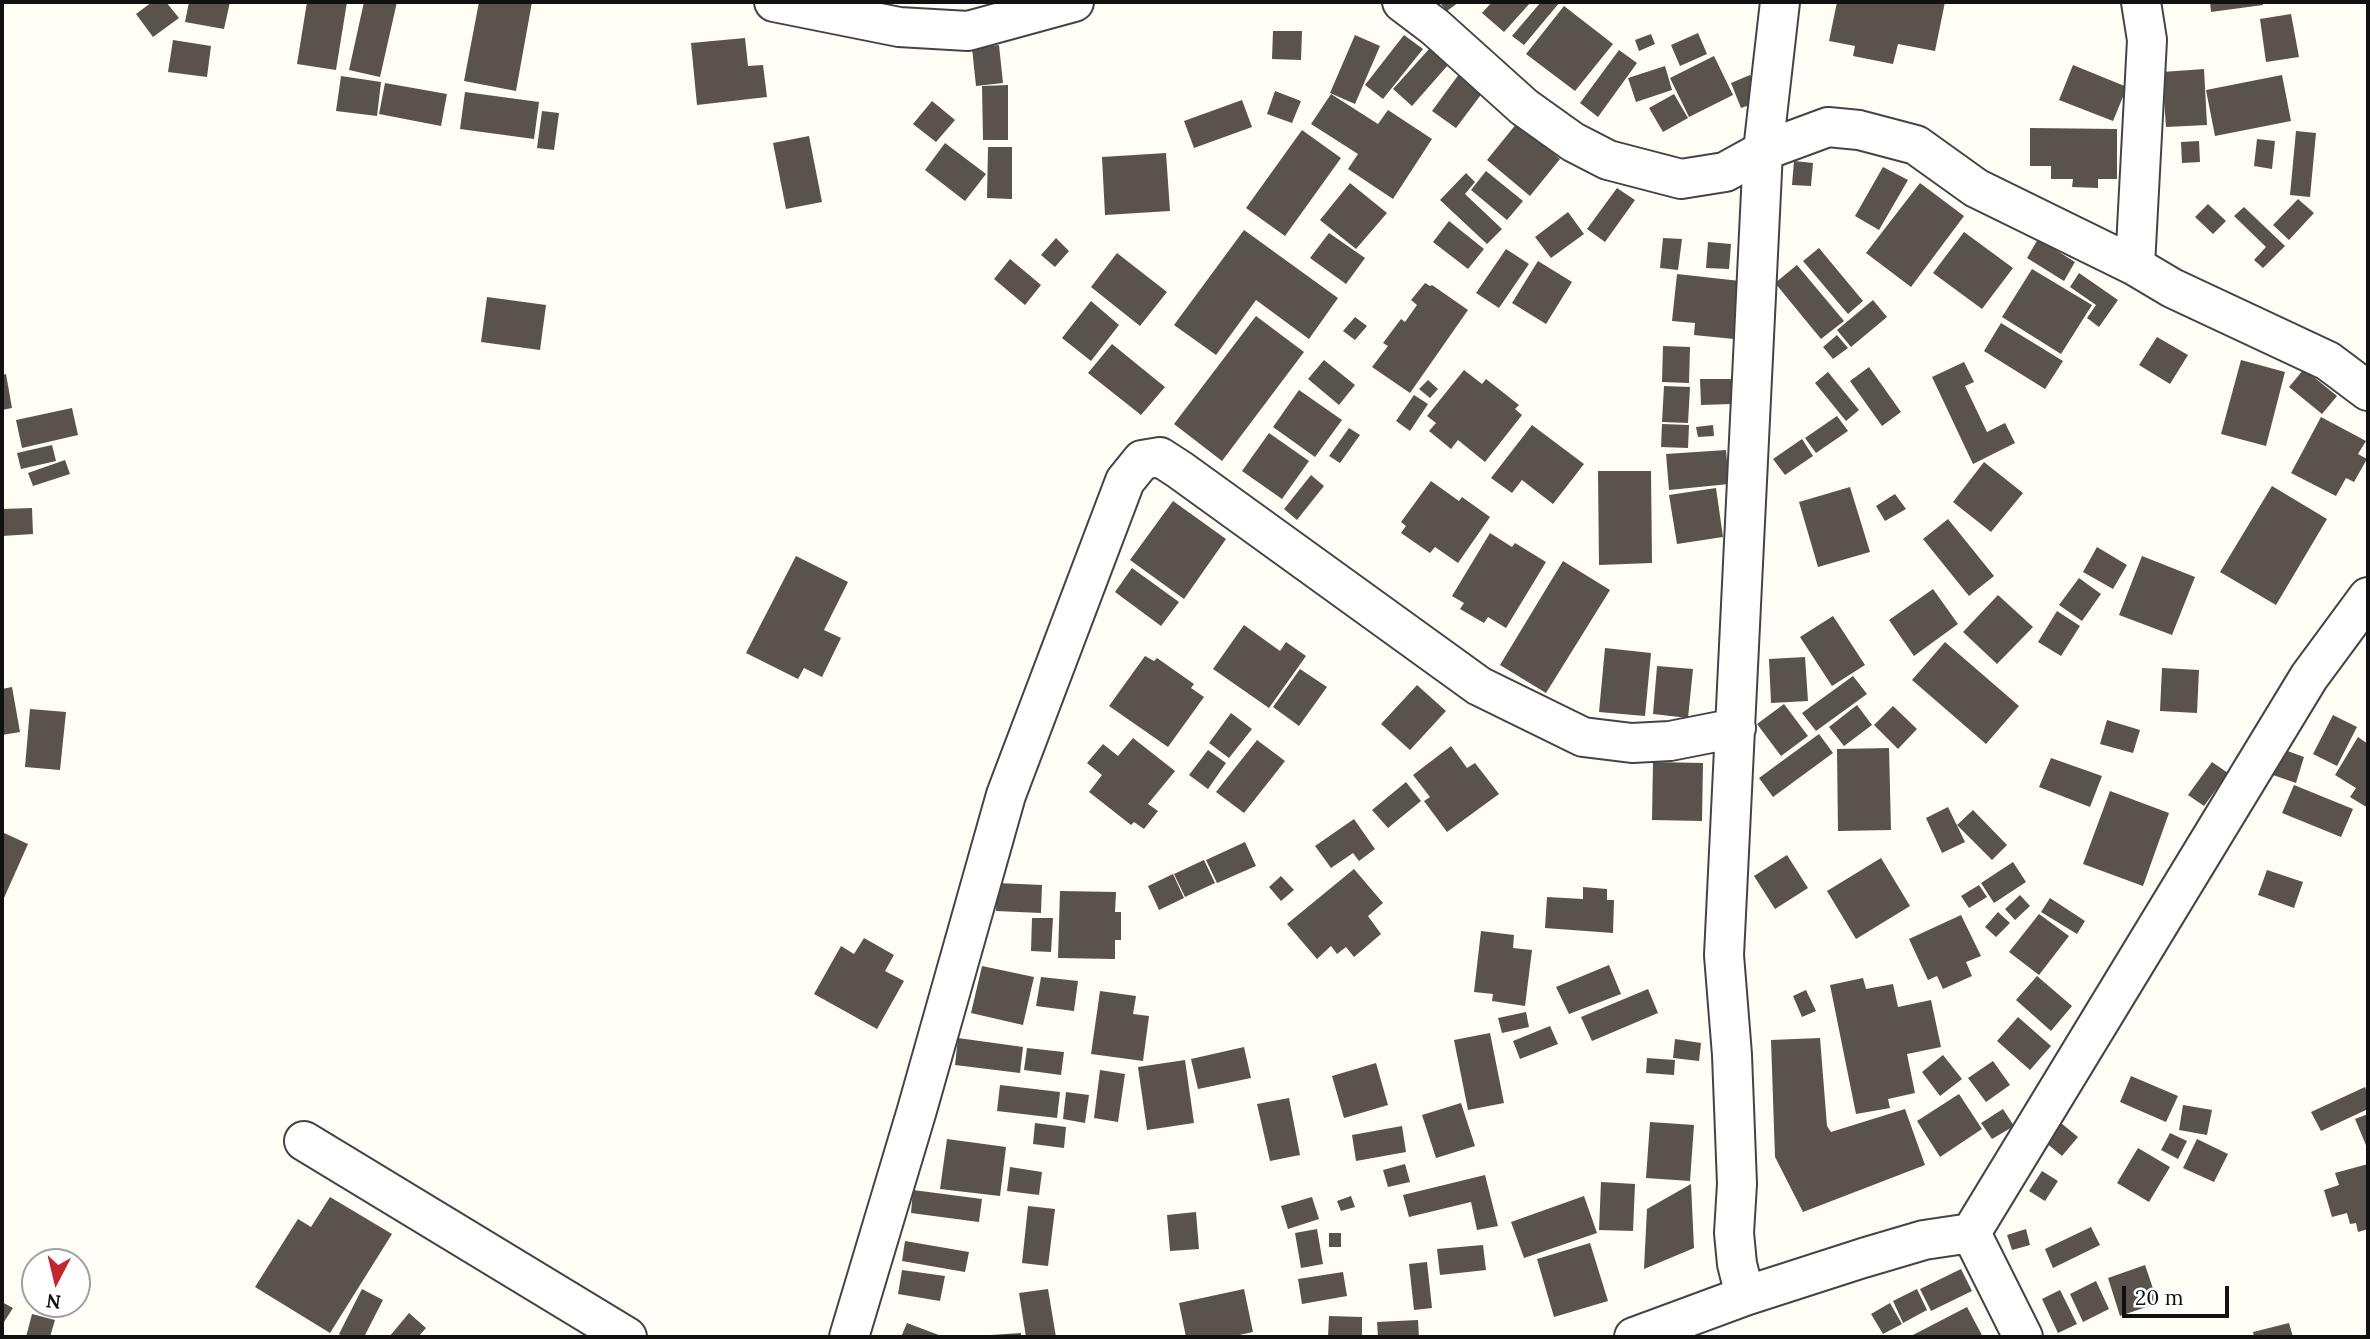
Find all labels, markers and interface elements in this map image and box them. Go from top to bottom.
north arrow [21,1248,91,1318]
scale bar [2125,1272,2232,1316]
text: 20 m [2135,1284,2184,1311]
text: N [45,1289,62,1315]

